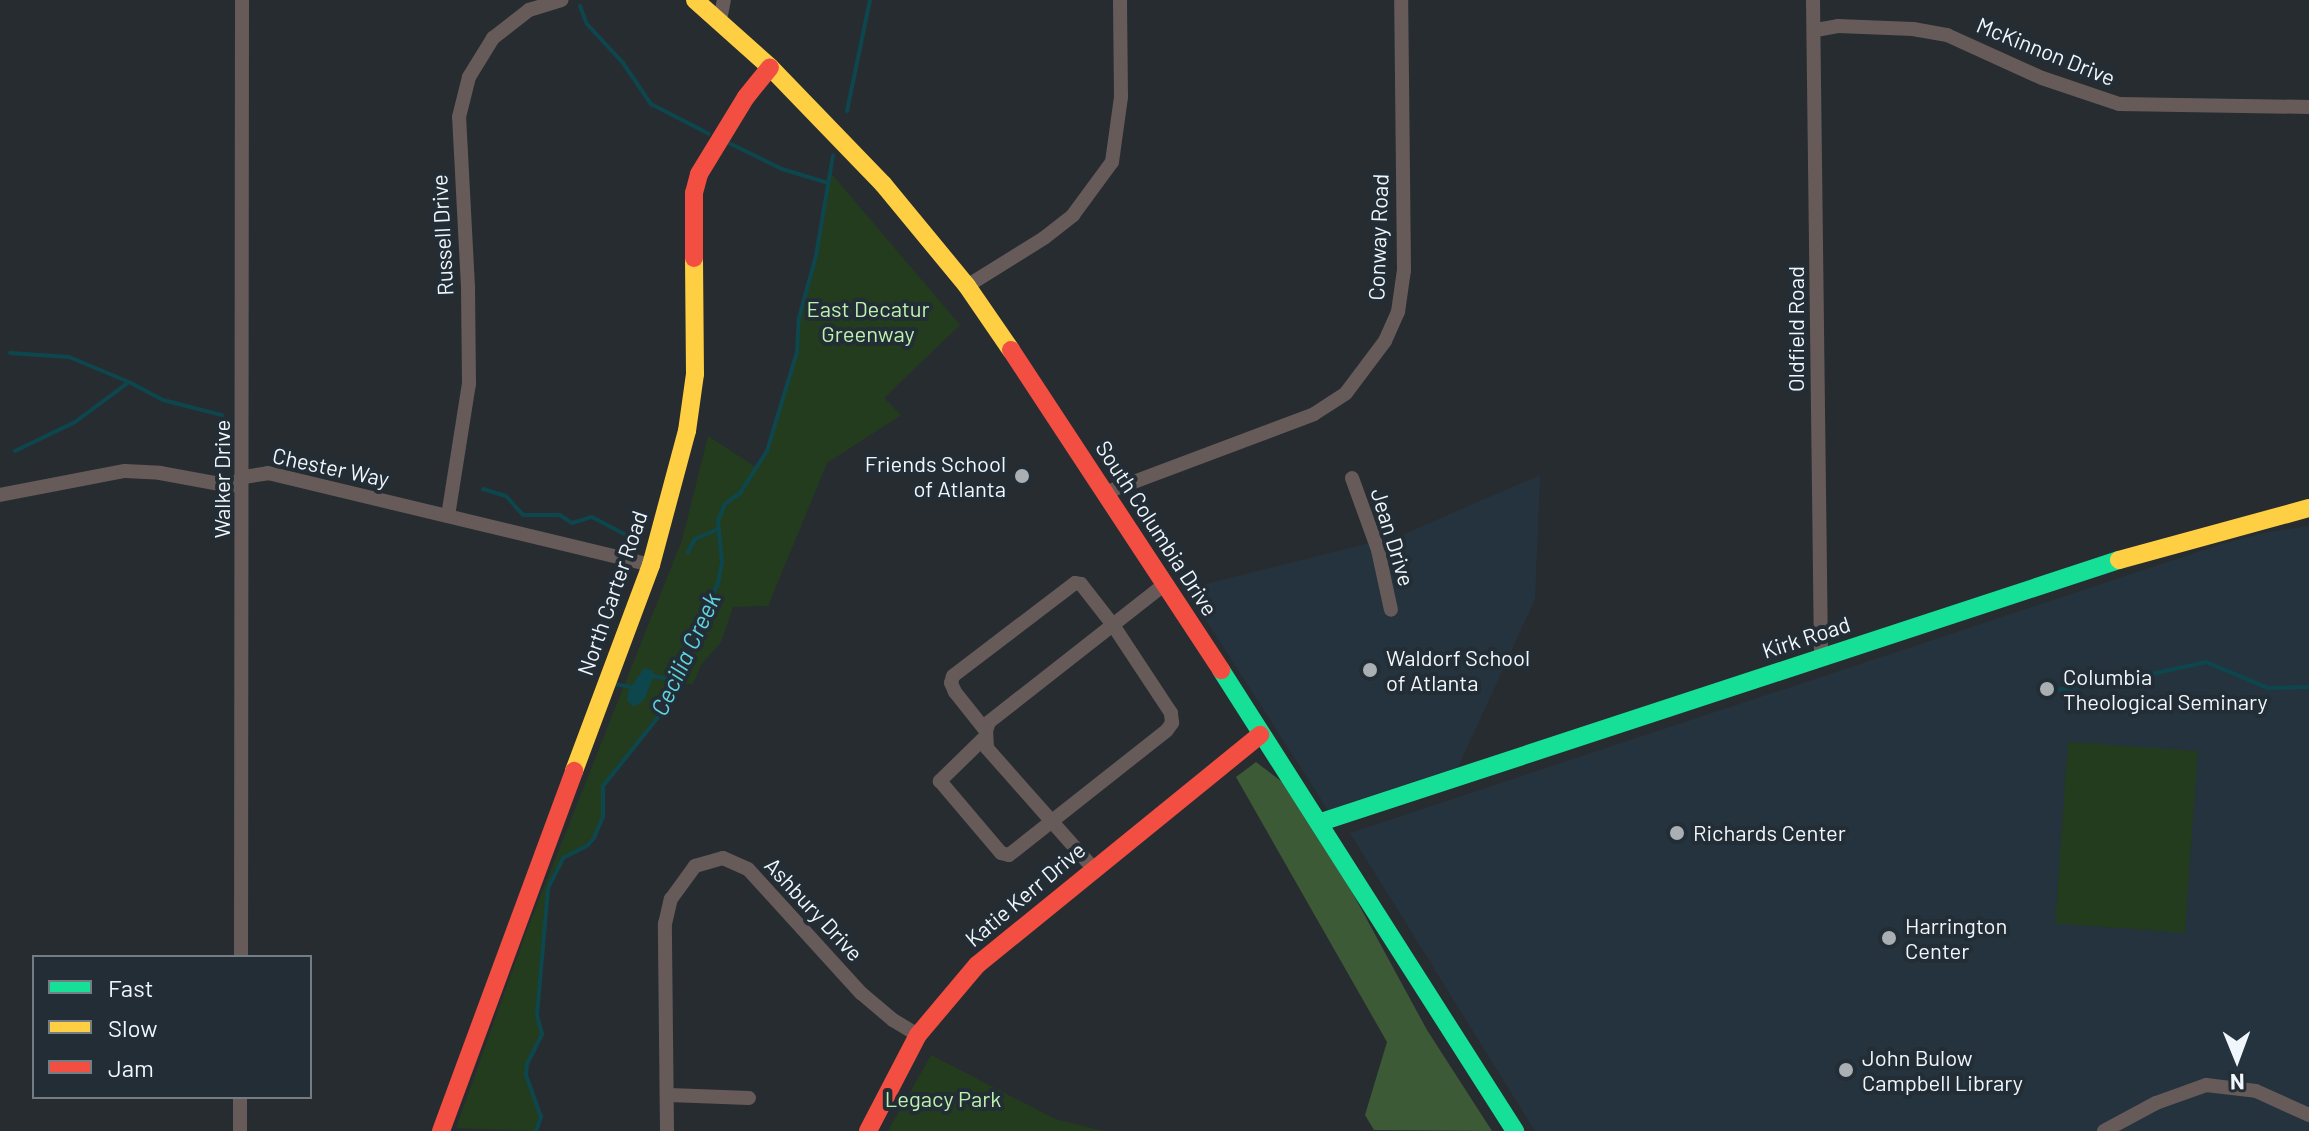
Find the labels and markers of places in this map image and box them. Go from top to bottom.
place label: Friends School of Atlanta [865,450,1006,502]
marker: Friends School of Atlanta [1013,467,1031,485]
place label: Waldorf School of Atlanta [1386,644,1530,696]
marker: Waldorf School of Atlanta [1361,661,1379,679]
place label: Columbia Theological Seminary [2063,663,2268,714]
marker: Columbia Theological Seminary [2038,680,2056,698]
place label: Richards Center [1693,820,1846,846]
marker: Richards Center [1668,824,1686,842]
place label: Harrington Center [1905,912,2007,964]
marker: Harrington Center [1880,929,1898,947]
place label: John Bulow Campbell Library [1862,1044,2023,1096]
marker: John Bulow Campbell Library [1837,1061,1855,1079]

